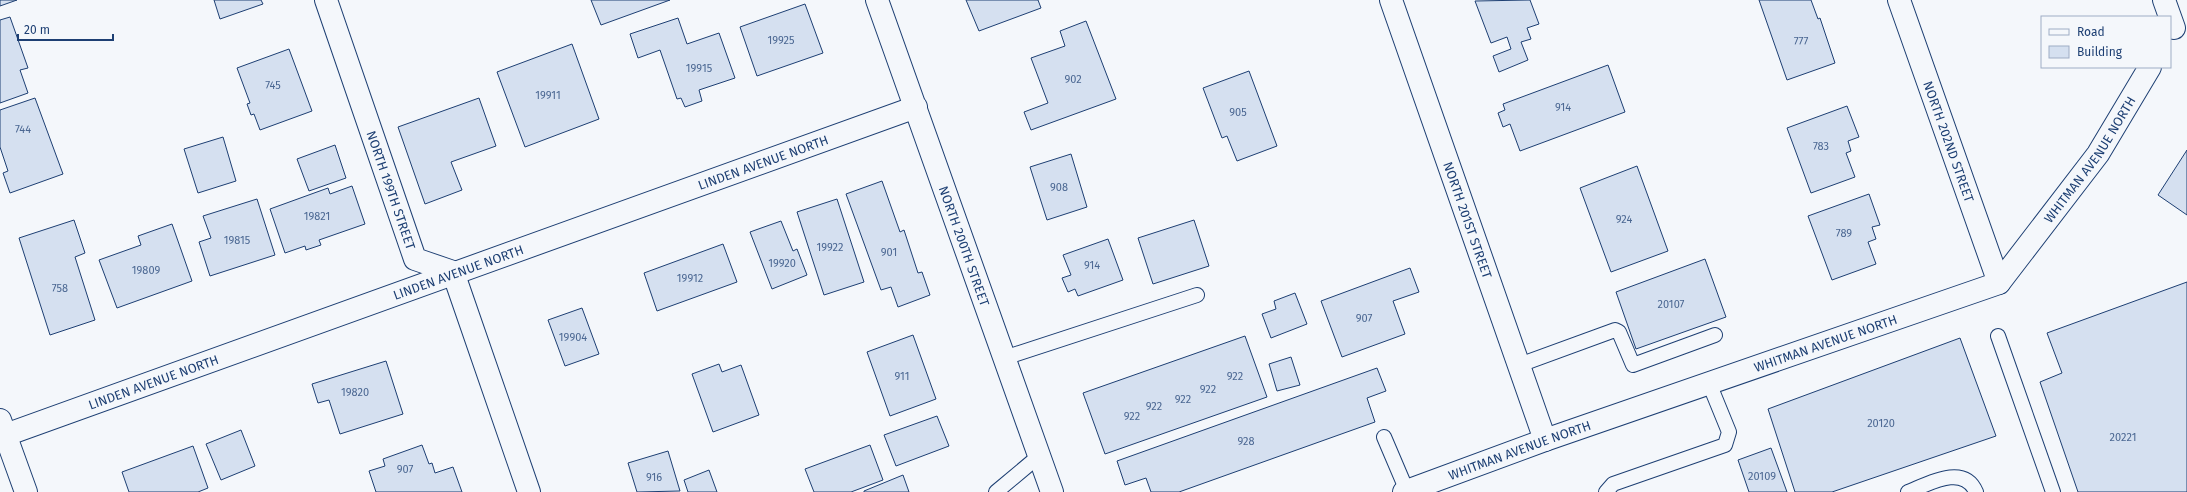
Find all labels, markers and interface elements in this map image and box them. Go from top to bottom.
scale bar [18,16,113,42]
legend [2041,16,2171,68]
text: 20 m [24,23,50,37]
text: Road [2077,25,2105,39]
house number: 19925 [767,34,795,47]
house number: 777 [1794,35,1808,48]
text: Building [2077,45,2123,59]
house number: 19915 [686,62,713,75]
house number: 902 [1064,73,1082,86]
house number: 745 [265,79,281,92]
street label: NORTH 202ND STREET [1920,79,1977,204]
house number: 19911 [535,89,561,102]
street label: WHITMAN AVENUE NORTH [2041,94,2139,226]
house number: 914 [1555,101,1571,114]
house number: 905 [1229,106,1247,119]
house number: 744 [15,123,31,136]
street label: NORTH 199TH STREET [363,129,418,252]
street label: LINDEN AVENUE NORTH [696,132,830,193]
house number: 783 [1813,140,1829,153]
street label: NORTH 201ST STREET [1440,160,1495,281]
house number: 908 [1050,181,1068,194]
street label: NORTH 200TH STREET [936,184,992,308]
house number: 19821 [304,210,330,223]
house number: 924 [1616,213,1632,226]
house number: 789 [1836,227,1852,240]
house number: 19815 [224,234,251,247]
house number: 19922 [817,241,843,254]
street label: LINDEN AVENUE NORTH [391,242,526,303]
house number: 901 [881,246,897,259]
house number: 19920 [768,257,796,270]
house number: 914 [1084,259,1100,272]
house number: 19809 [132,264,160,277]
house number: 19912 [677,272,703,285]
house number: 758 [52,282,68,295]
house number: 20107 [1658,298,1685,311]
house number: 907 [1356,312,1372,325]
street label: WHITMAN AVENUE NORTH [1752,312,1899,375]
house number: 19904 [559,331,587,344]
street label: LINDEN AVENUE NORTH [86,352,221,413]
house number: 911 [895,370,909,383]
house number: 922 [1227,370,1243,383]
house number: 922 [1200,383,1216,396]
house number: 19820 [341,386,369,399]
house number: 922 [1175,393,1191,406]
house number: 922 [1146,400,1162,413]
house number: 922 [1124,410,1140,423]
house number: 20120 [1867,417,1895,430]
street label: WHITMAN AVENUE NORTH [1446,418,1593,483]
house number: 20221 [2110,431,2136,444]
house number: 928 [1237,435,1255,448]
house number: 907 [397,463,413,476]
house number: 20109 [1748,470,1776,483]
house number: 916 [646,471,662,484]

